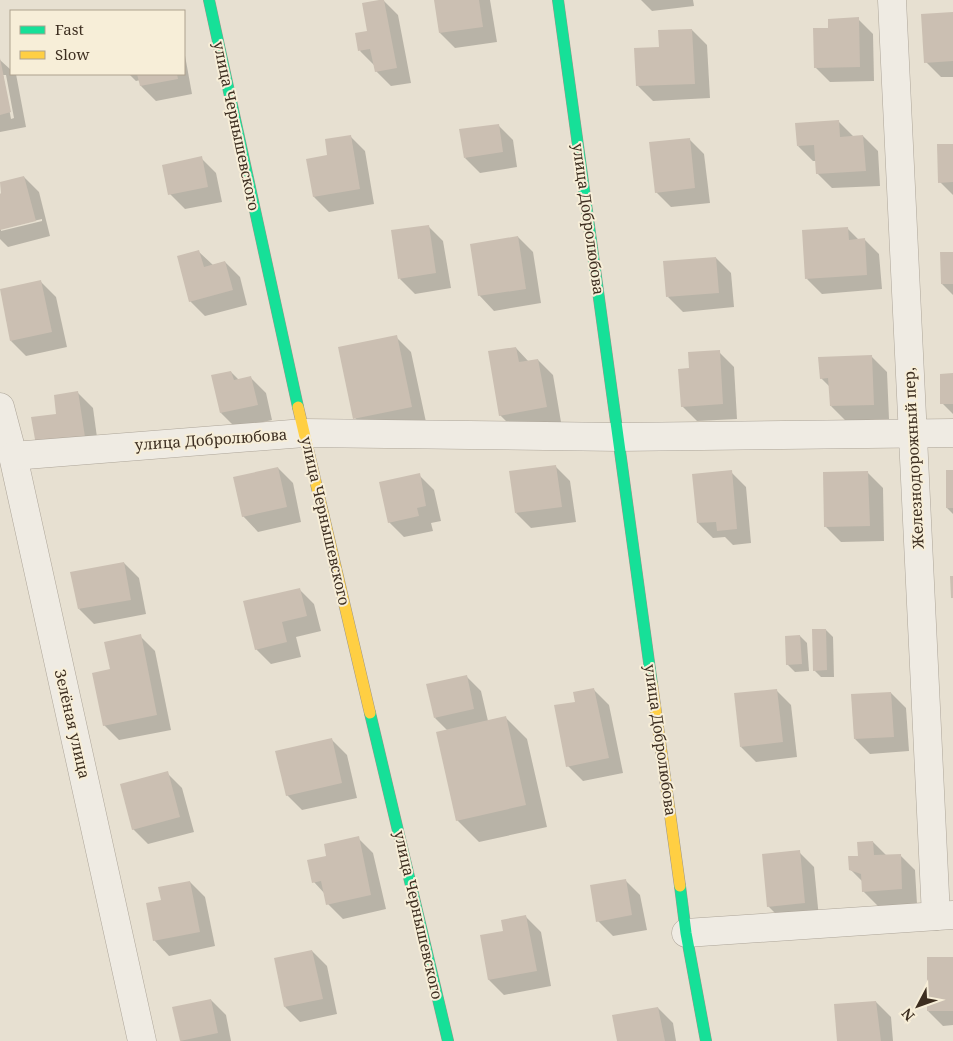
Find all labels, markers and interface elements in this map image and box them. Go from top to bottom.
legend [10,10,185,75]
text: Fast [55,19,84,39]
street label: улица Чернышевского [209,39,265,212]
text: Slow [55,44,89,64]
street label: улица Добролюбова [568,142,610,296]
street label: Железнодорожный пер, [898,367,928,550]
street label: улица Добролюбова [134,424,288,454]
street label: улица Чернышевского [297,434,355,607]
street label: улица Добролюбова [640,663,682,817]
street label: Зелёная улица [51,667,95,780]
street label: улица Чернышевского [390,828,448,1001]
north arrow [893,981,943,1031]
text: N [897,1004,919,1025]

